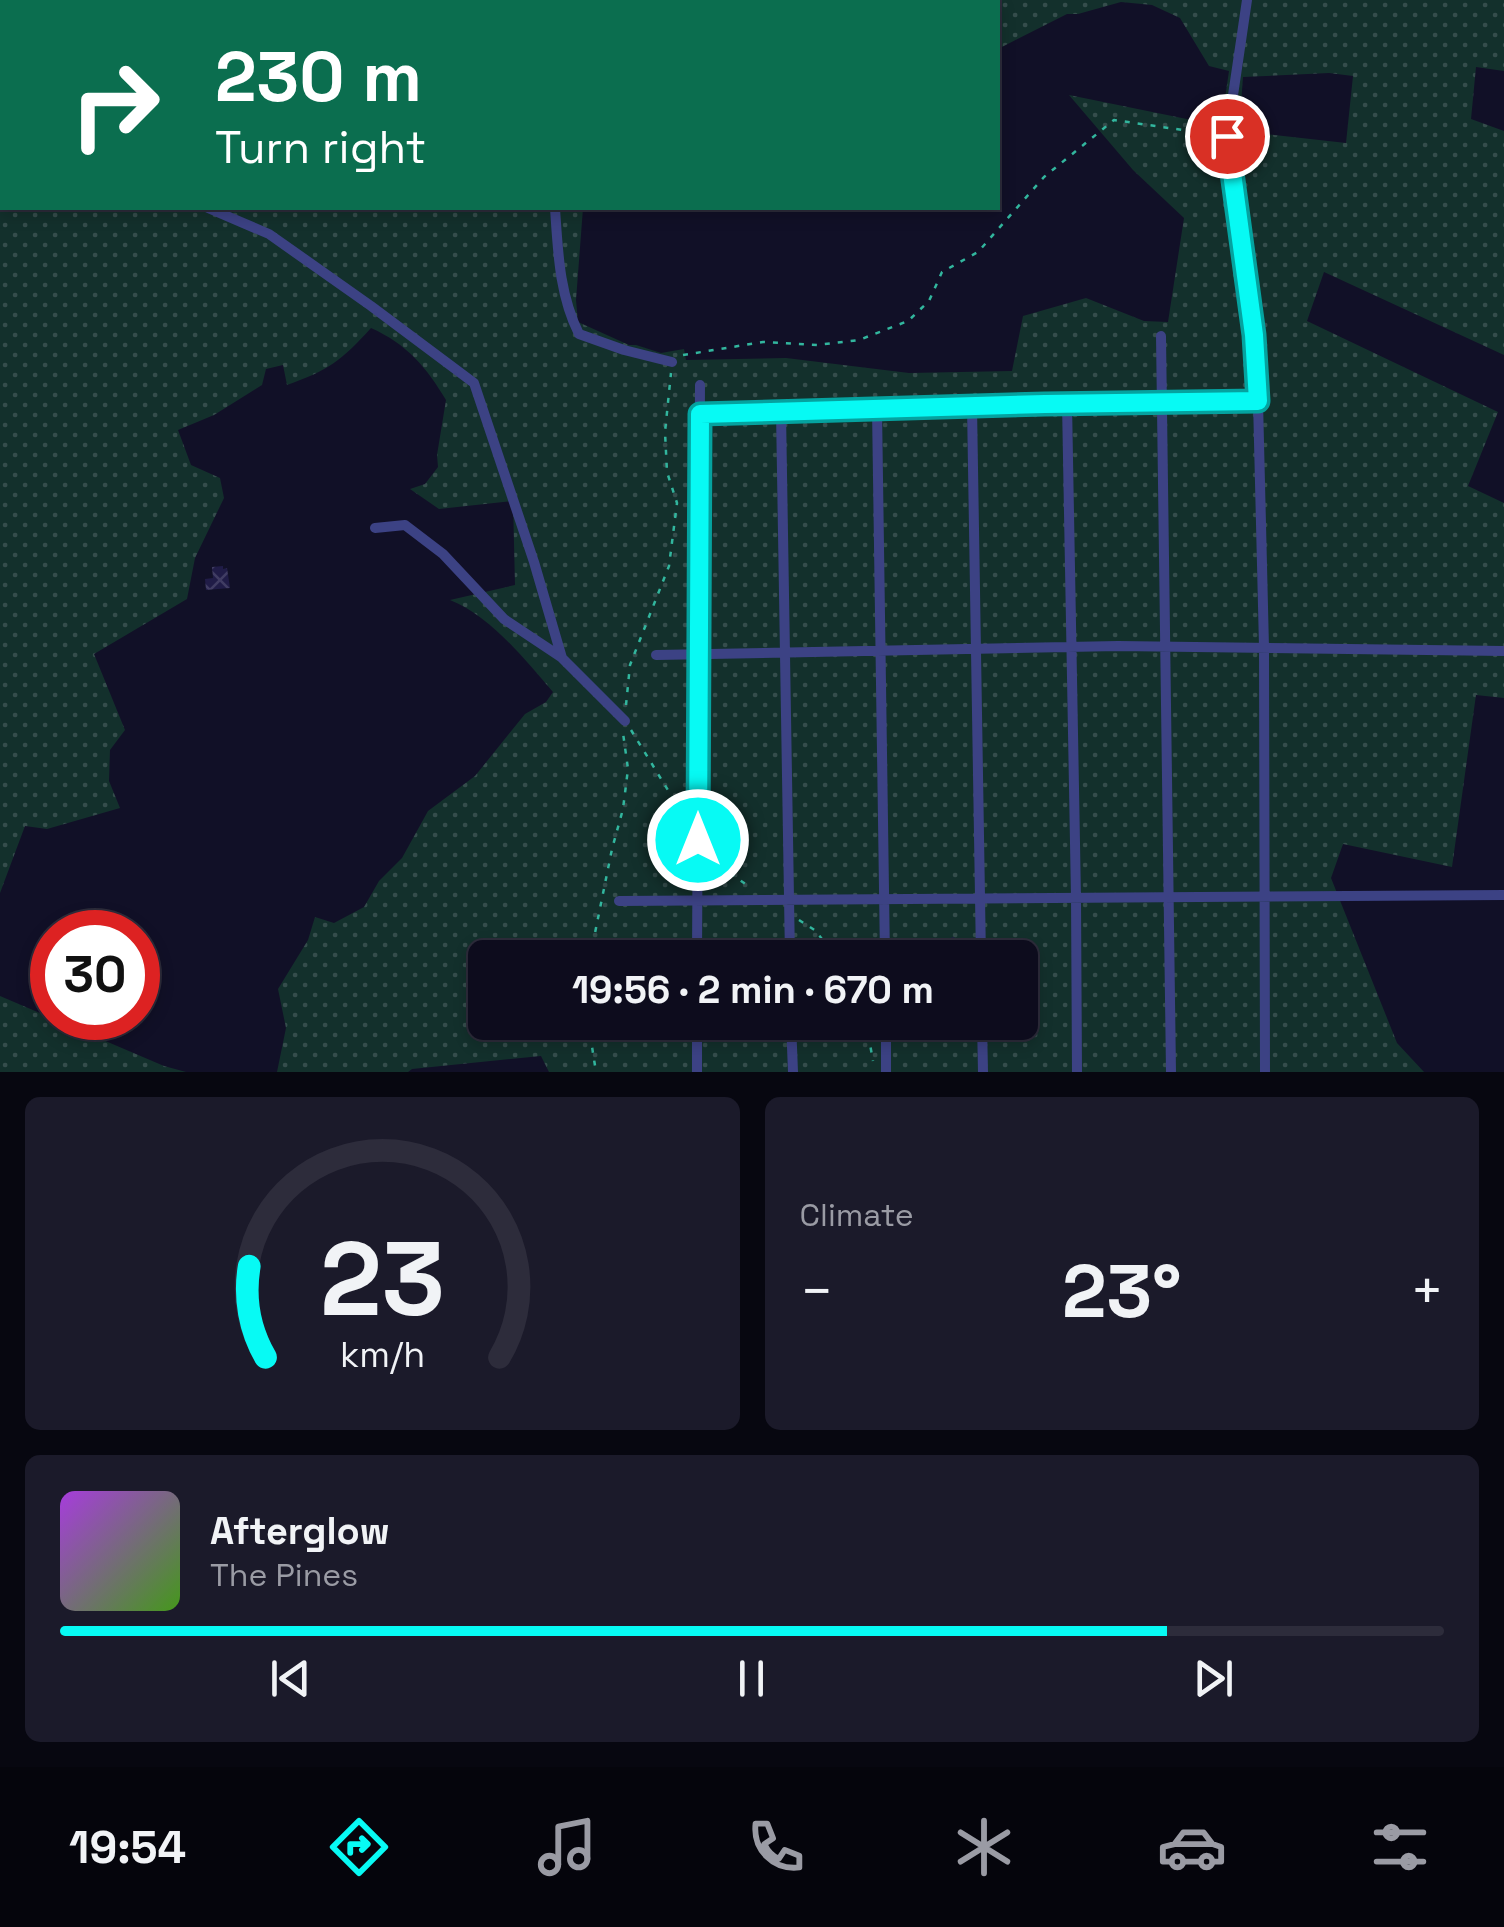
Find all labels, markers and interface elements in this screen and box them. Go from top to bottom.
text: 230 m [215,32,422,121]
icon: right [50,40,180,170]
pin [1185,94,1270,179]
icon: arrive [1200,109,1255,164]
text: Turn right [215,119,426,176]
position arrow [646,788,750,892]
speed limit sign: 30 [30,910,160,1040]
text: 19:56 · 2 min · 670 m [572,966,934,1014]
text: Climate [800,1195,914,1235]
text: 23 [320,1213,445,1345]
text: 23° [1062,1243,1182,1339]
text: − [800,1256,834,1326]
text: + [1410,1256,1444,1326]
text: km/h [340,1332,425,1377]
text: Afterglow [210,1507,390,1555]
text: The Pines [210,1555,358,1595]
icon: previous [263,1651,318,1706]
icon: pause [724,1651,779,1706]
icon: next [1186,1651,1241,1706]
icon: directions [324,1812,394,1882]
icon: music [532,1812,602,1882]
icon: phone [741,1812,811,1882]
icon: climate [949,1812,1019,1882]
icon: car [1157,1812,1227,1882]
icon: filters [1365,1812,1435,1882]
text: 19:54 [69,1819,186,1876]

